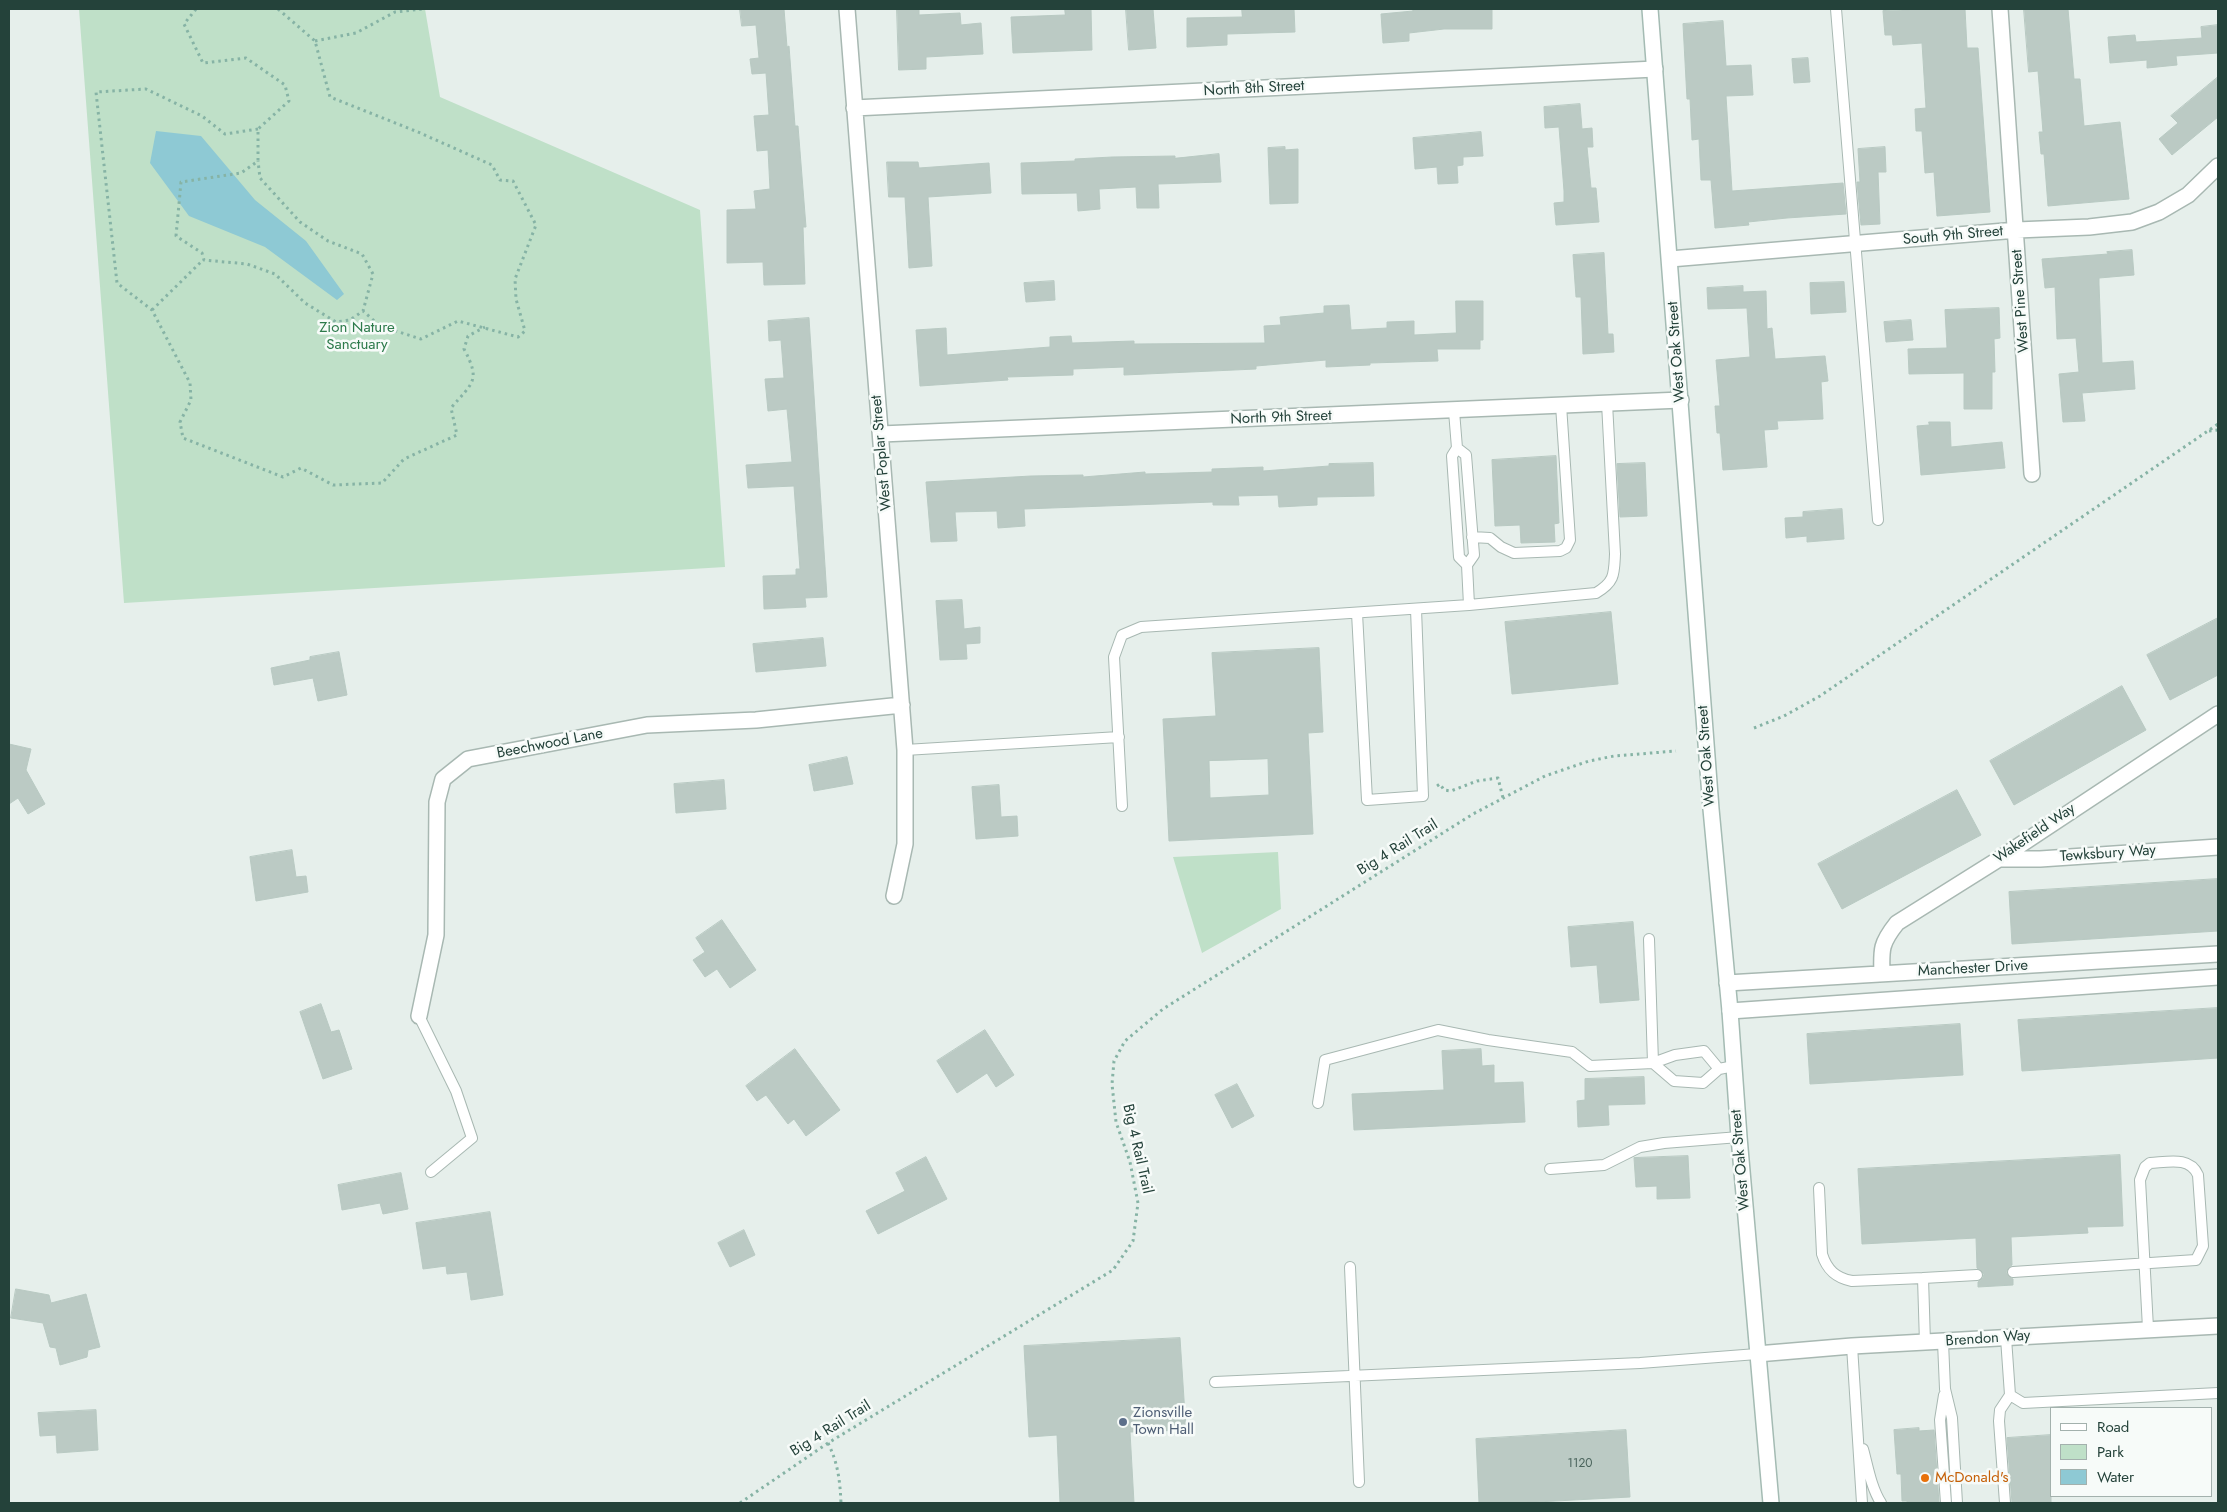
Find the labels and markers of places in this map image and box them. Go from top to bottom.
place label: Zionsville Town Hall [1133,1404,1194,1439]
marker: Zionsville Town Hall [1117,1416,1129,1428]
place label: McDonald's [1935,1469,2009,1487]
marker: McDonald's [1919,1472,1931,1484]

